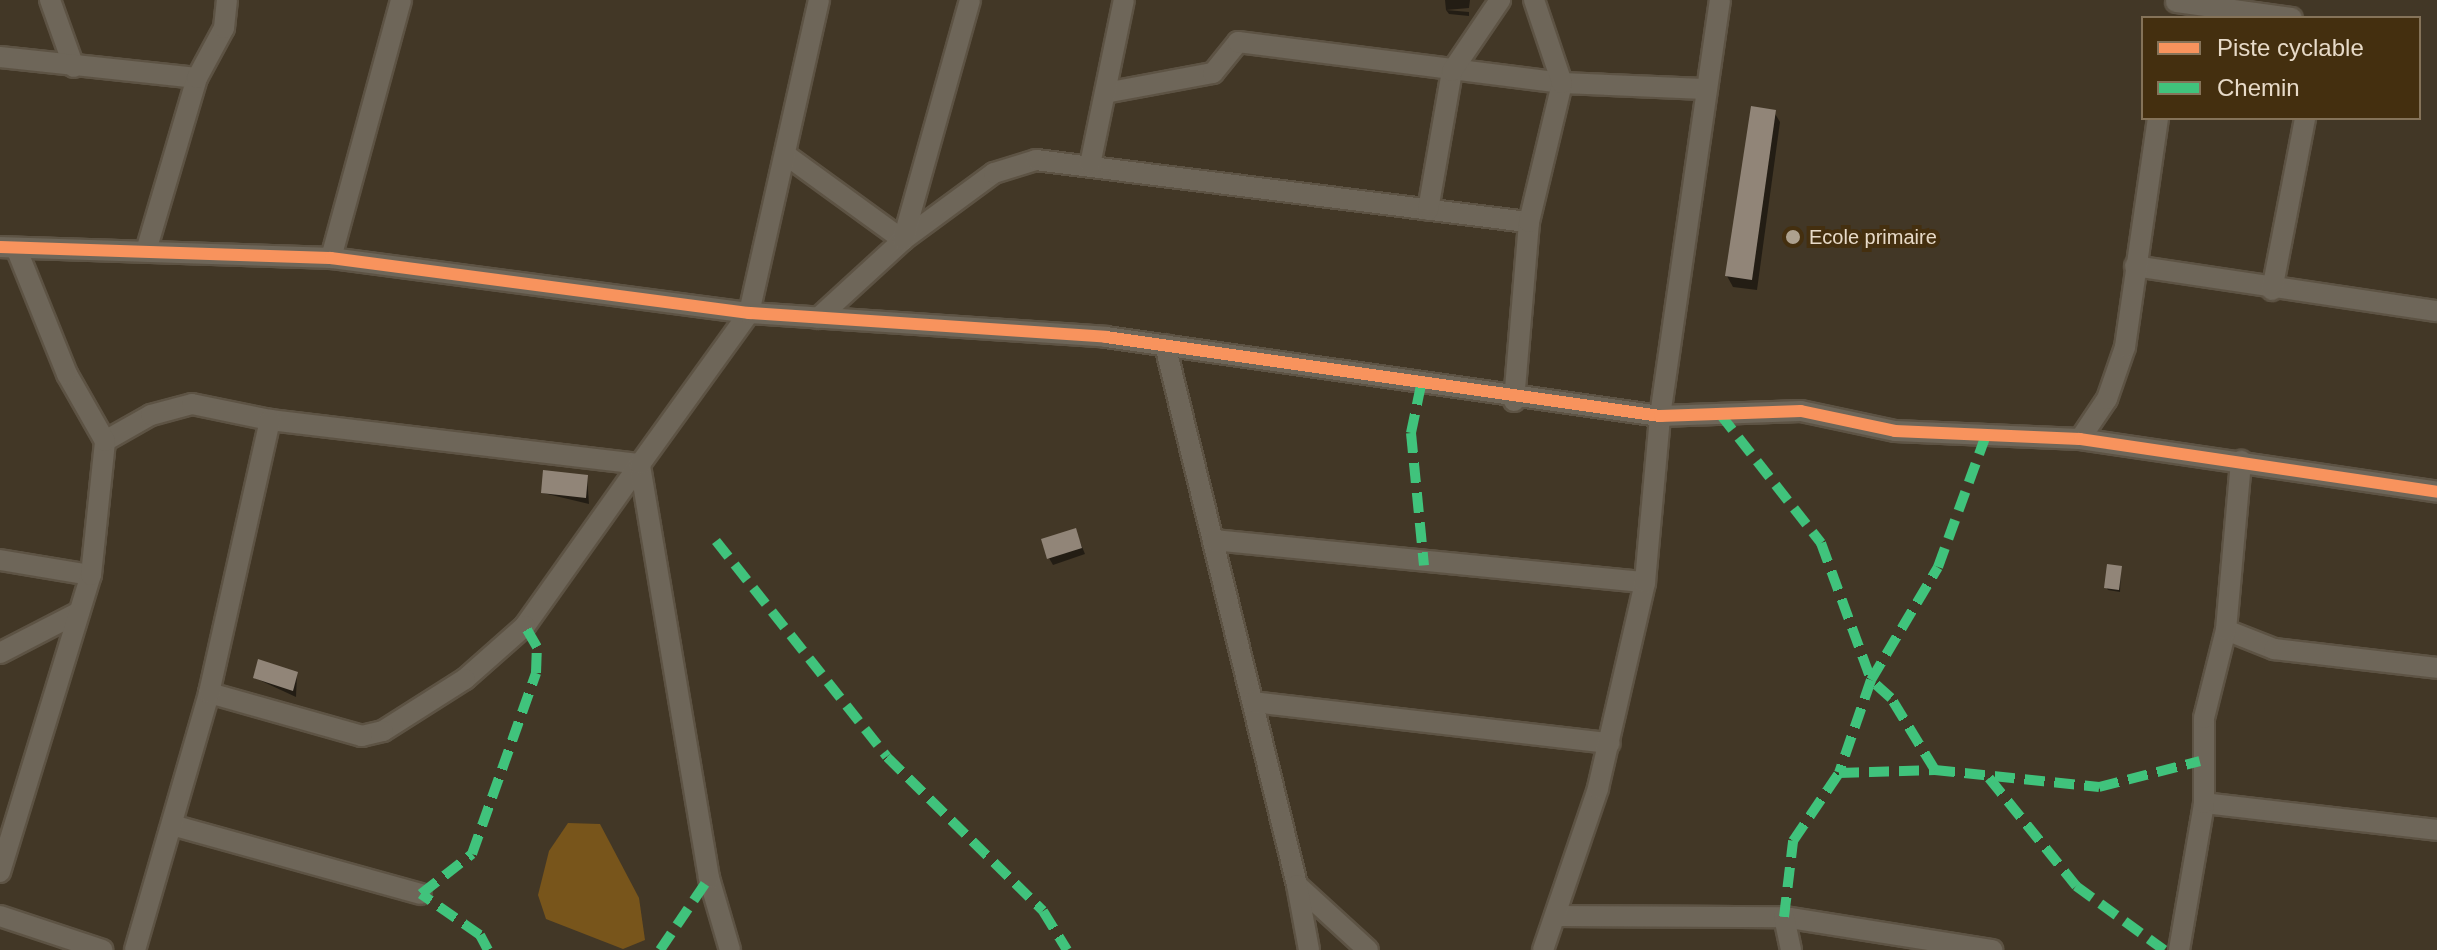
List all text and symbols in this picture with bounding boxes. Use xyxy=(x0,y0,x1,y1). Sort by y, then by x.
legend xyxy=(2141,16,2421,120)
text: Piste cyclable xyxy=(2217,34,2364,61)
text: Chemin xyxy=(2217,74,2300,101)
place label: Ecole primaire xyxy=(1809,225,1937,249)
marker: Ecole primaire xyxy=(1784,228,1802,246)

